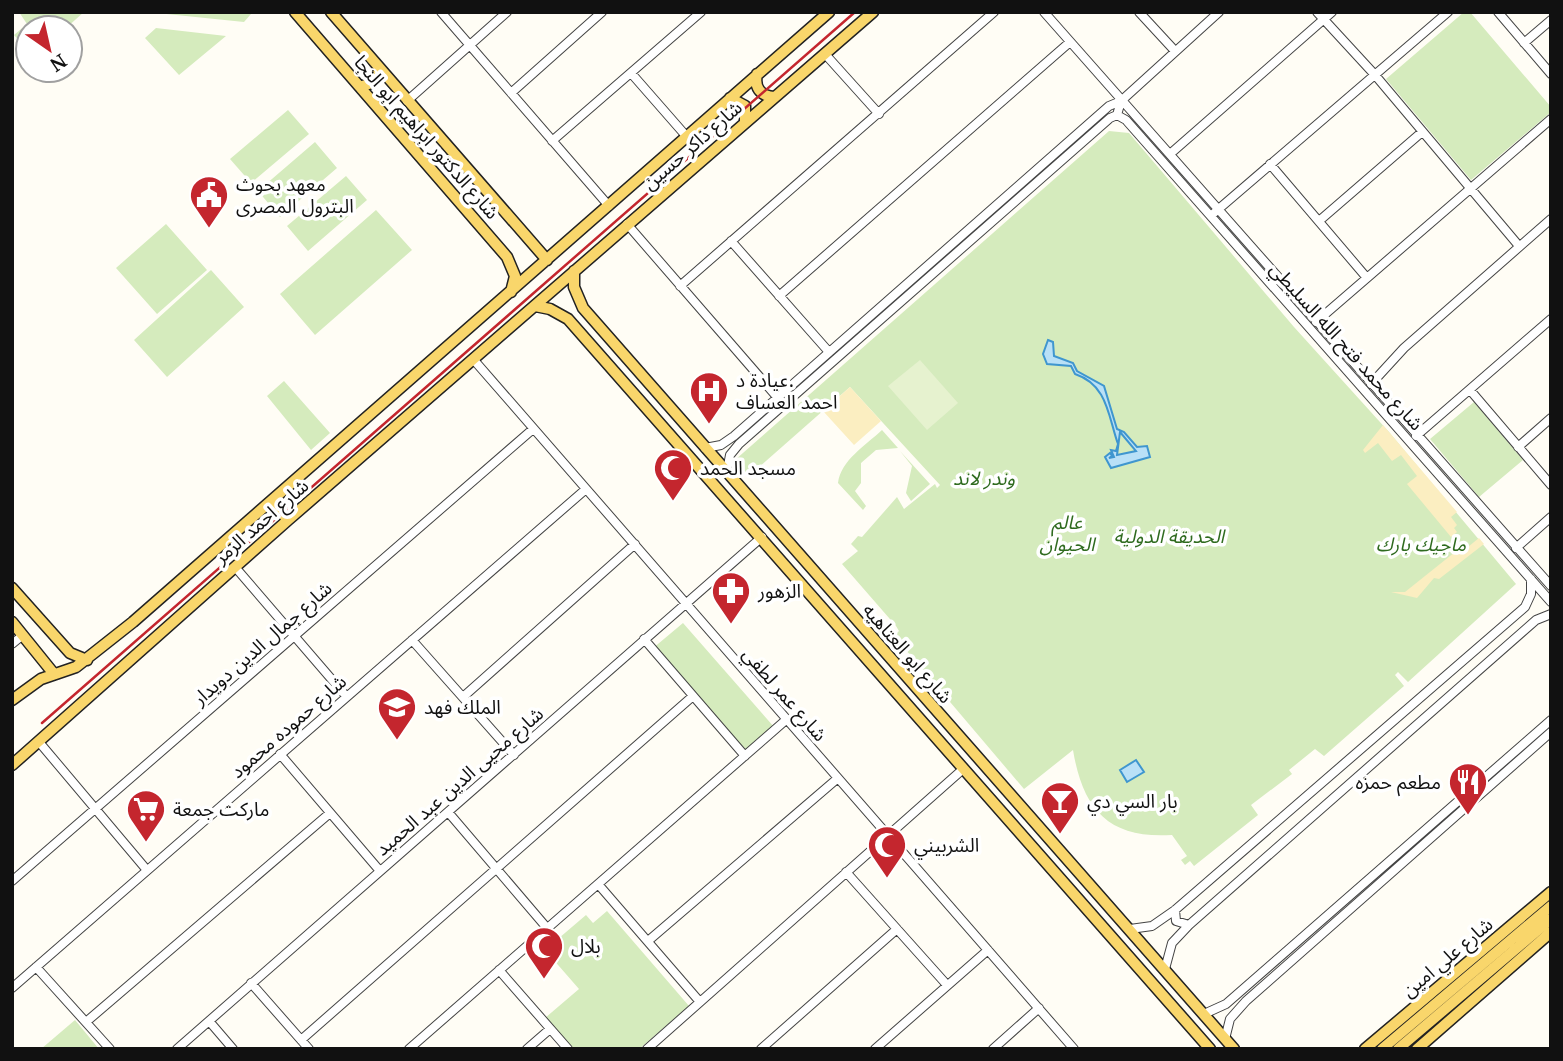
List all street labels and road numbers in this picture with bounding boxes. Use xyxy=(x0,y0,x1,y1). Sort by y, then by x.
street label: شارع الدكتور ابراهيم ابو النجا xyxy=(347,49,505,226)
street label: شارع ذاكر حسين xyxy=(637,94,748,196)
street label: شارع محمد فتح الله السليطي xyxy=(1263,256,1430,437)
street label: شارع احمد الزمر xyxy=(207,473,315,571)
street label: شارع جمال الدين دويدار xyxy=(186,575,338,712)
street label: شارع ابو العتاهيه xyxy=(857,597,959,709)
street label: شارع عمر لطفي xyxy=(735,641,833,748)
street label: شارع حموده محمود xyxy=(224,668,352,784)
street label: شارع محيى الدين عبد الحميد xyxy=(369,701,549,862)
street label: شارع علي امين xyxy=(1396,911,1500,1005)

